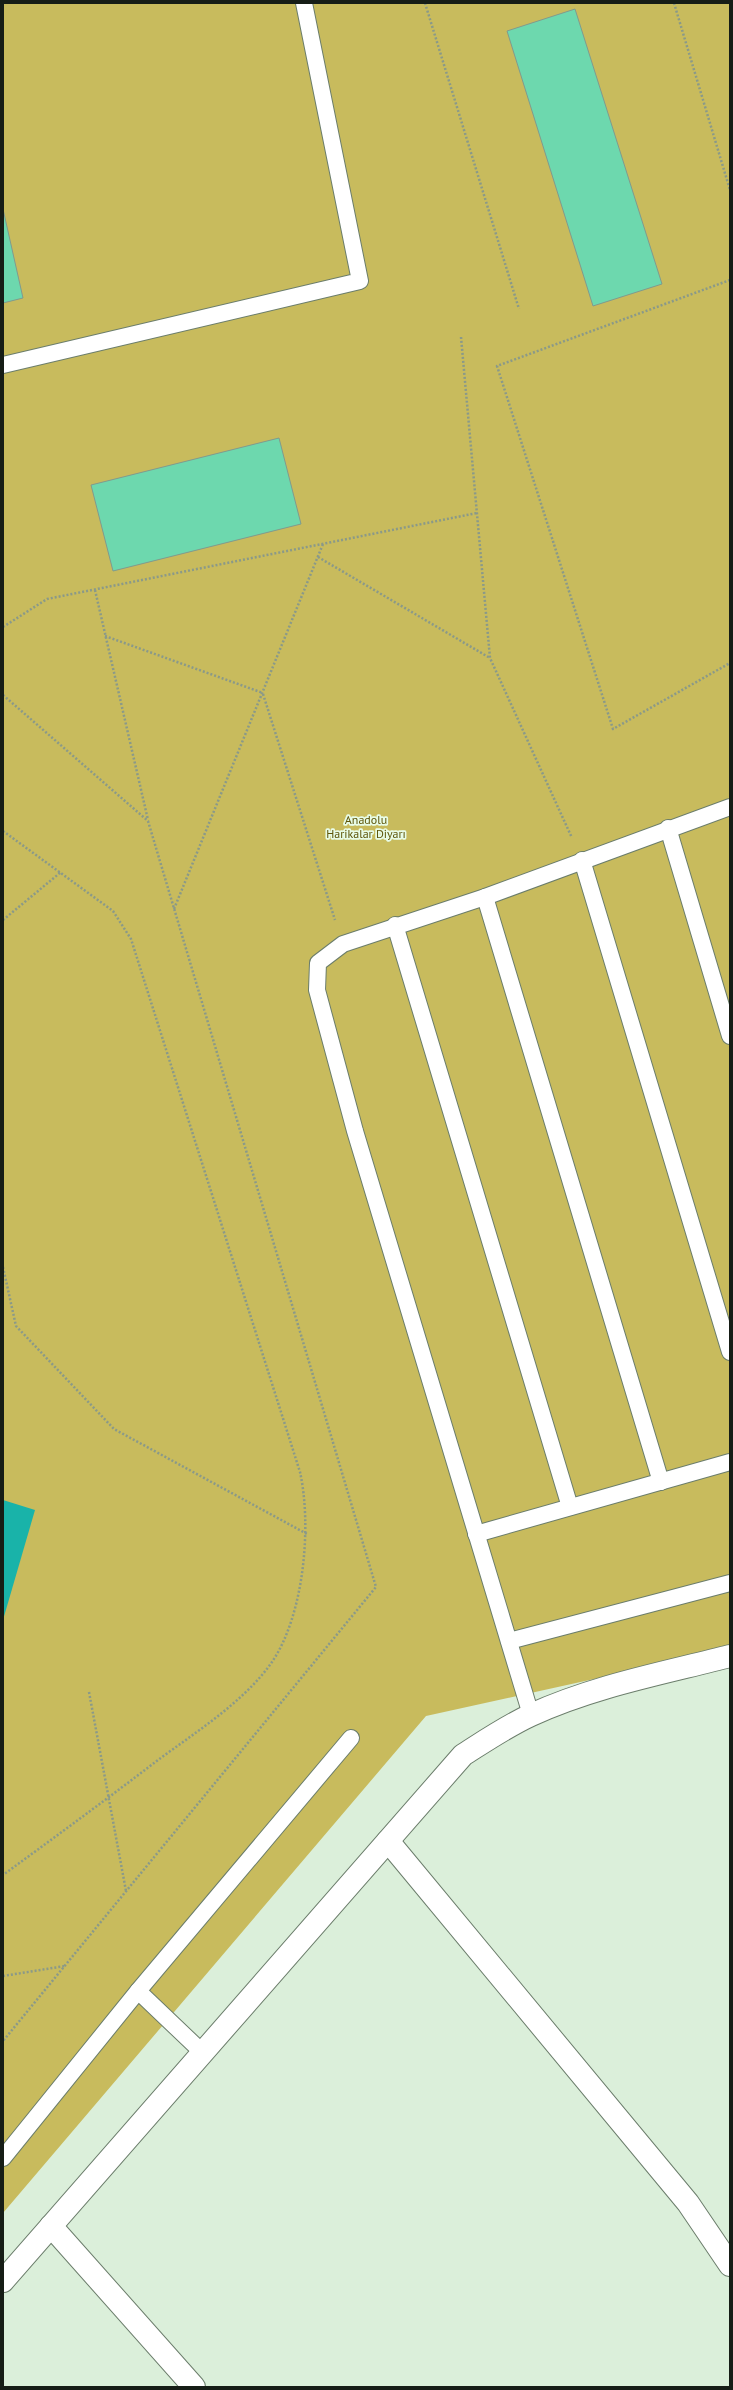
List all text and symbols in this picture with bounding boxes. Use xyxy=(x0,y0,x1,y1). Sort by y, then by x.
park label: Anadolu Harikalar Diyarı xyxy=(326,812,406,841)

